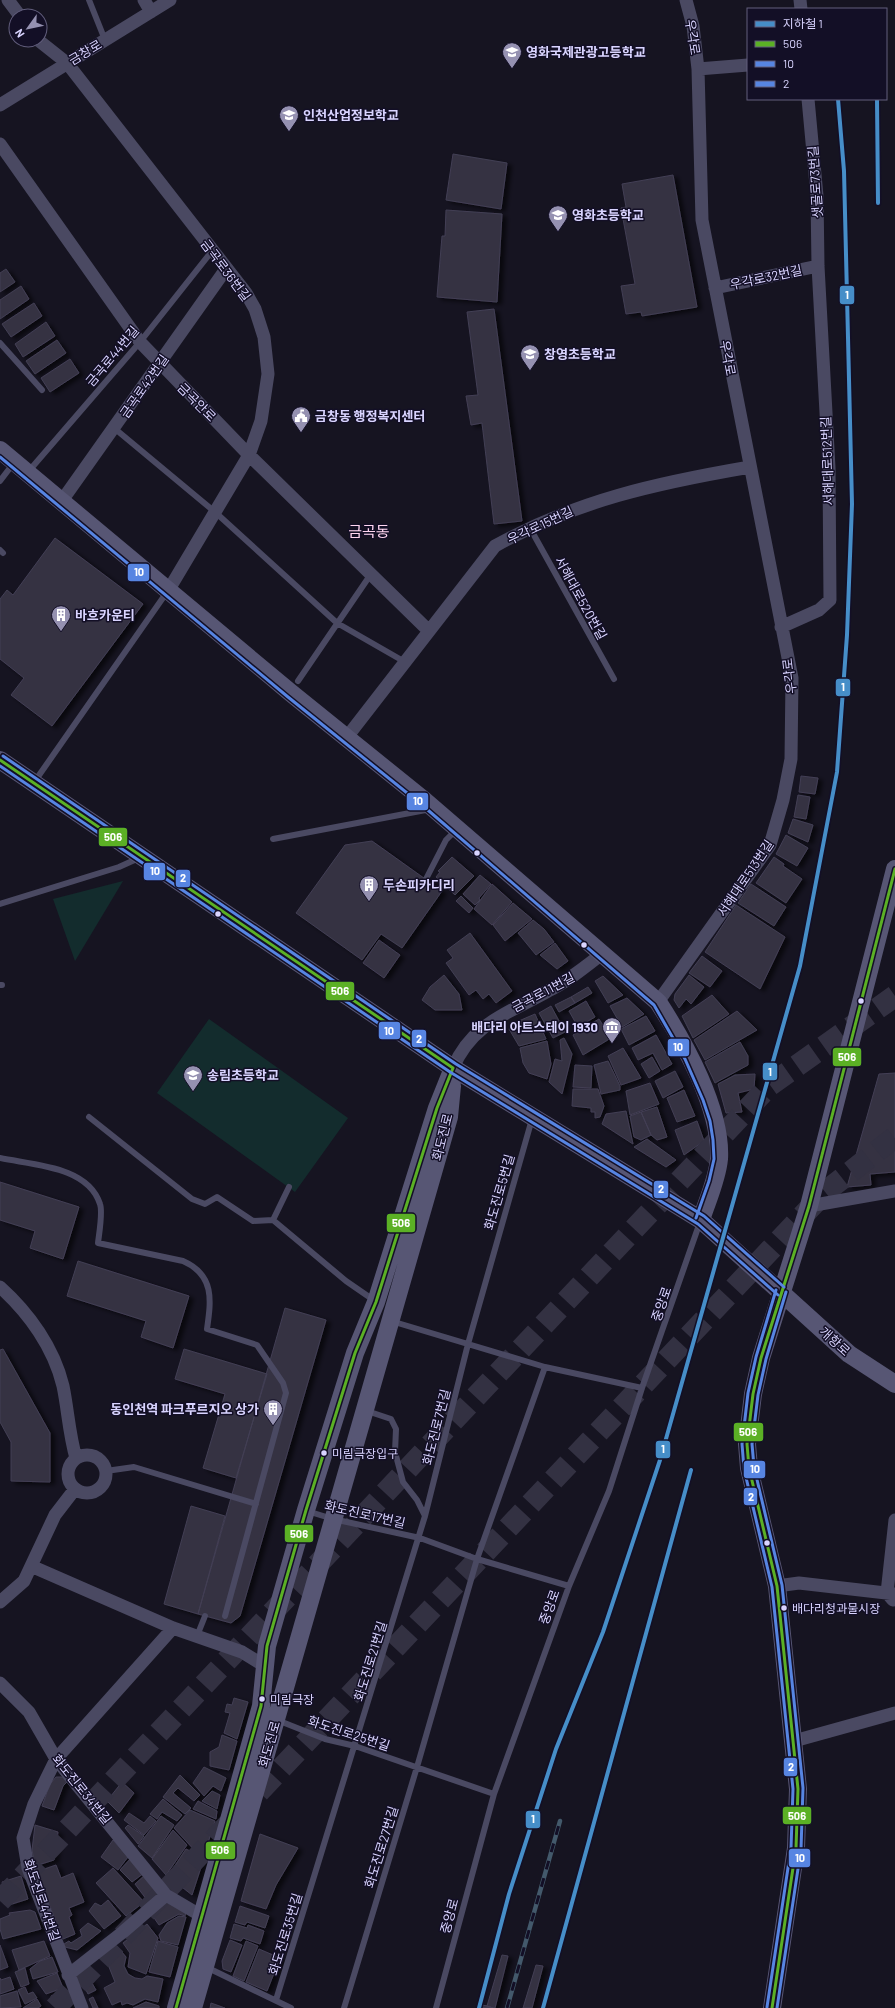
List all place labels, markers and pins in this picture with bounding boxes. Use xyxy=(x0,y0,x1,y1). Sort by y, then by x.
school or university icon: 영화국제관광고등학교 xyxy=(501,41,523,69)
place label: 영화국제관광고등학교 xyxy=(526,44,646,60)
school or university icon: 인천산업정보학교 xyxy=(278,104,300,132)
place label: 인천산업정보학교 xyxy=(303,107,399,123)
school or university icon: 영화초등학교 xyxy=(547,204,569,232)
place label: 영화초등학교 xyxy=(572,207,644,223)
school or university icon: 창영초등학교 xyxy=(519,343,541,371)
place label: 창영초등학교 xyxy=(544,346,616,362)
public building icon: 금창동 행정복지센터 xyxy=(290,405,312,433)
place label: 금창동 행정복지센터 xyxy=(315,408,425,424)
building icon: 바흐카운티 xyxy=(50,604,72,632)
place label: 바흐카운티 xyxy=(75,607,135,623)
unlabelled marker xyxy=(472,848,482,858)
building icon: 두손피카디리 xyxy=(358,874,380,902)
place label: 두손피카디리 xyxy=(383,877,455,893)
unlabelled marker xyxy=(213,909,223,919)
unlabelled marker xyxy=(579,940,589,950)
unlabelled marker xyxy=(856,996,866,1006)
museum icon: 배다리 아트스테이 1930 xyxy=(601,1016,623,1044)
place label: 배다리 아트스테이 1930 xyxy=(471,1019,598,1035)
school or university icon: 송림초등학교 xyxy=(182,1064,204,1092)
place label: 송림초등학교 xyxy=(207,1067,279,1083)
building icon: 동인천역 파크푸르지오 상가 xyxy=(262,1398,284,1426)
place label: 동인천역 파크푸르지오 상가 xyxy=(110,1401,259,1417)
place label: 미림극장입구 xyxy=(332,1446,398,1460)
marker: 미림극장입구 xyxy=(319,1448,329,1458)
unlabelled marker xyxy=(762,1538,772,1548)
place label: 배다리청과물시장 xyxy=(792,1601,880,1615)
marker: 배다리청과물시장 xyxy=(779,1603,789,1613)
place label: 미림극장 xyxy=(270,1692,314,1706)
marker: 미림극장 xyxy=(257,1694,267,1704)

